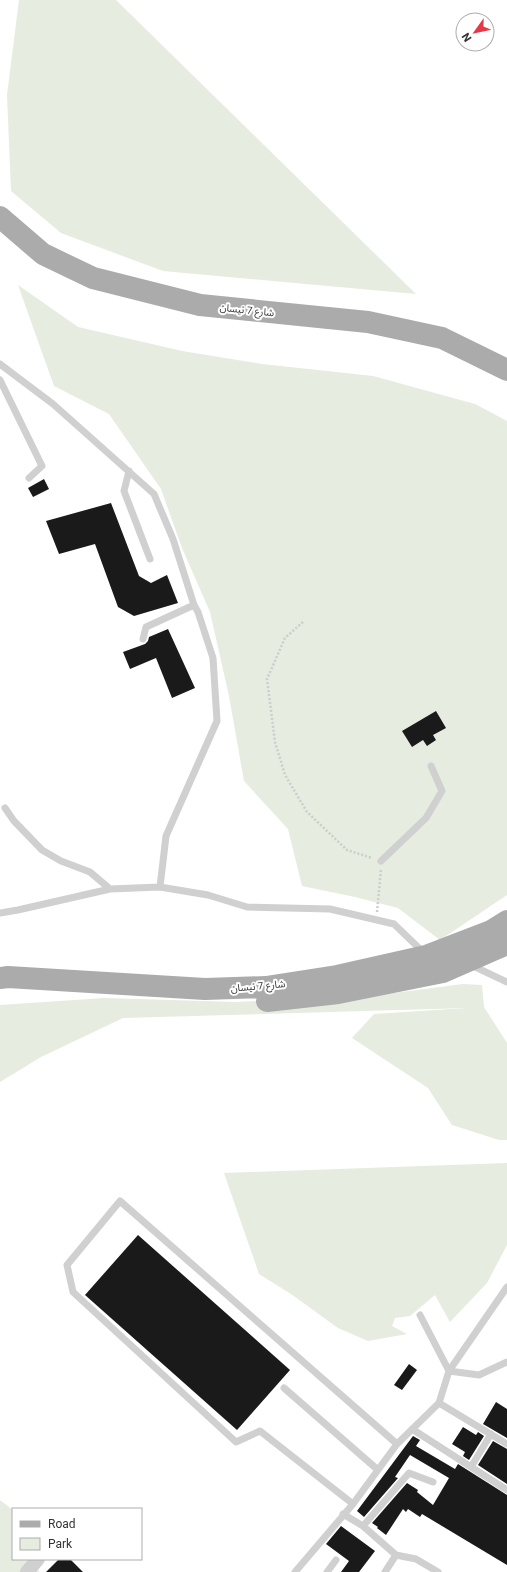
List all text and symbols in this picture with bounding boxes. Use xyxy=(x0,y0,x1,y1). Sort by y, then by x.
north arrow xyxy=(455,12,495,52)
text: N xyxy=(459,30,475,44)
street label: شارع 7 نيسان xyxy=(219,302,275,320)
street label: شارع 7 نيسان xyxy=(230,978,286,996)
legend xyxy=(12,1508,142,1560)
text: Road xyxy=(48,1517,76,1531)
text: Park xyxy=(48,1537,73,1551)

